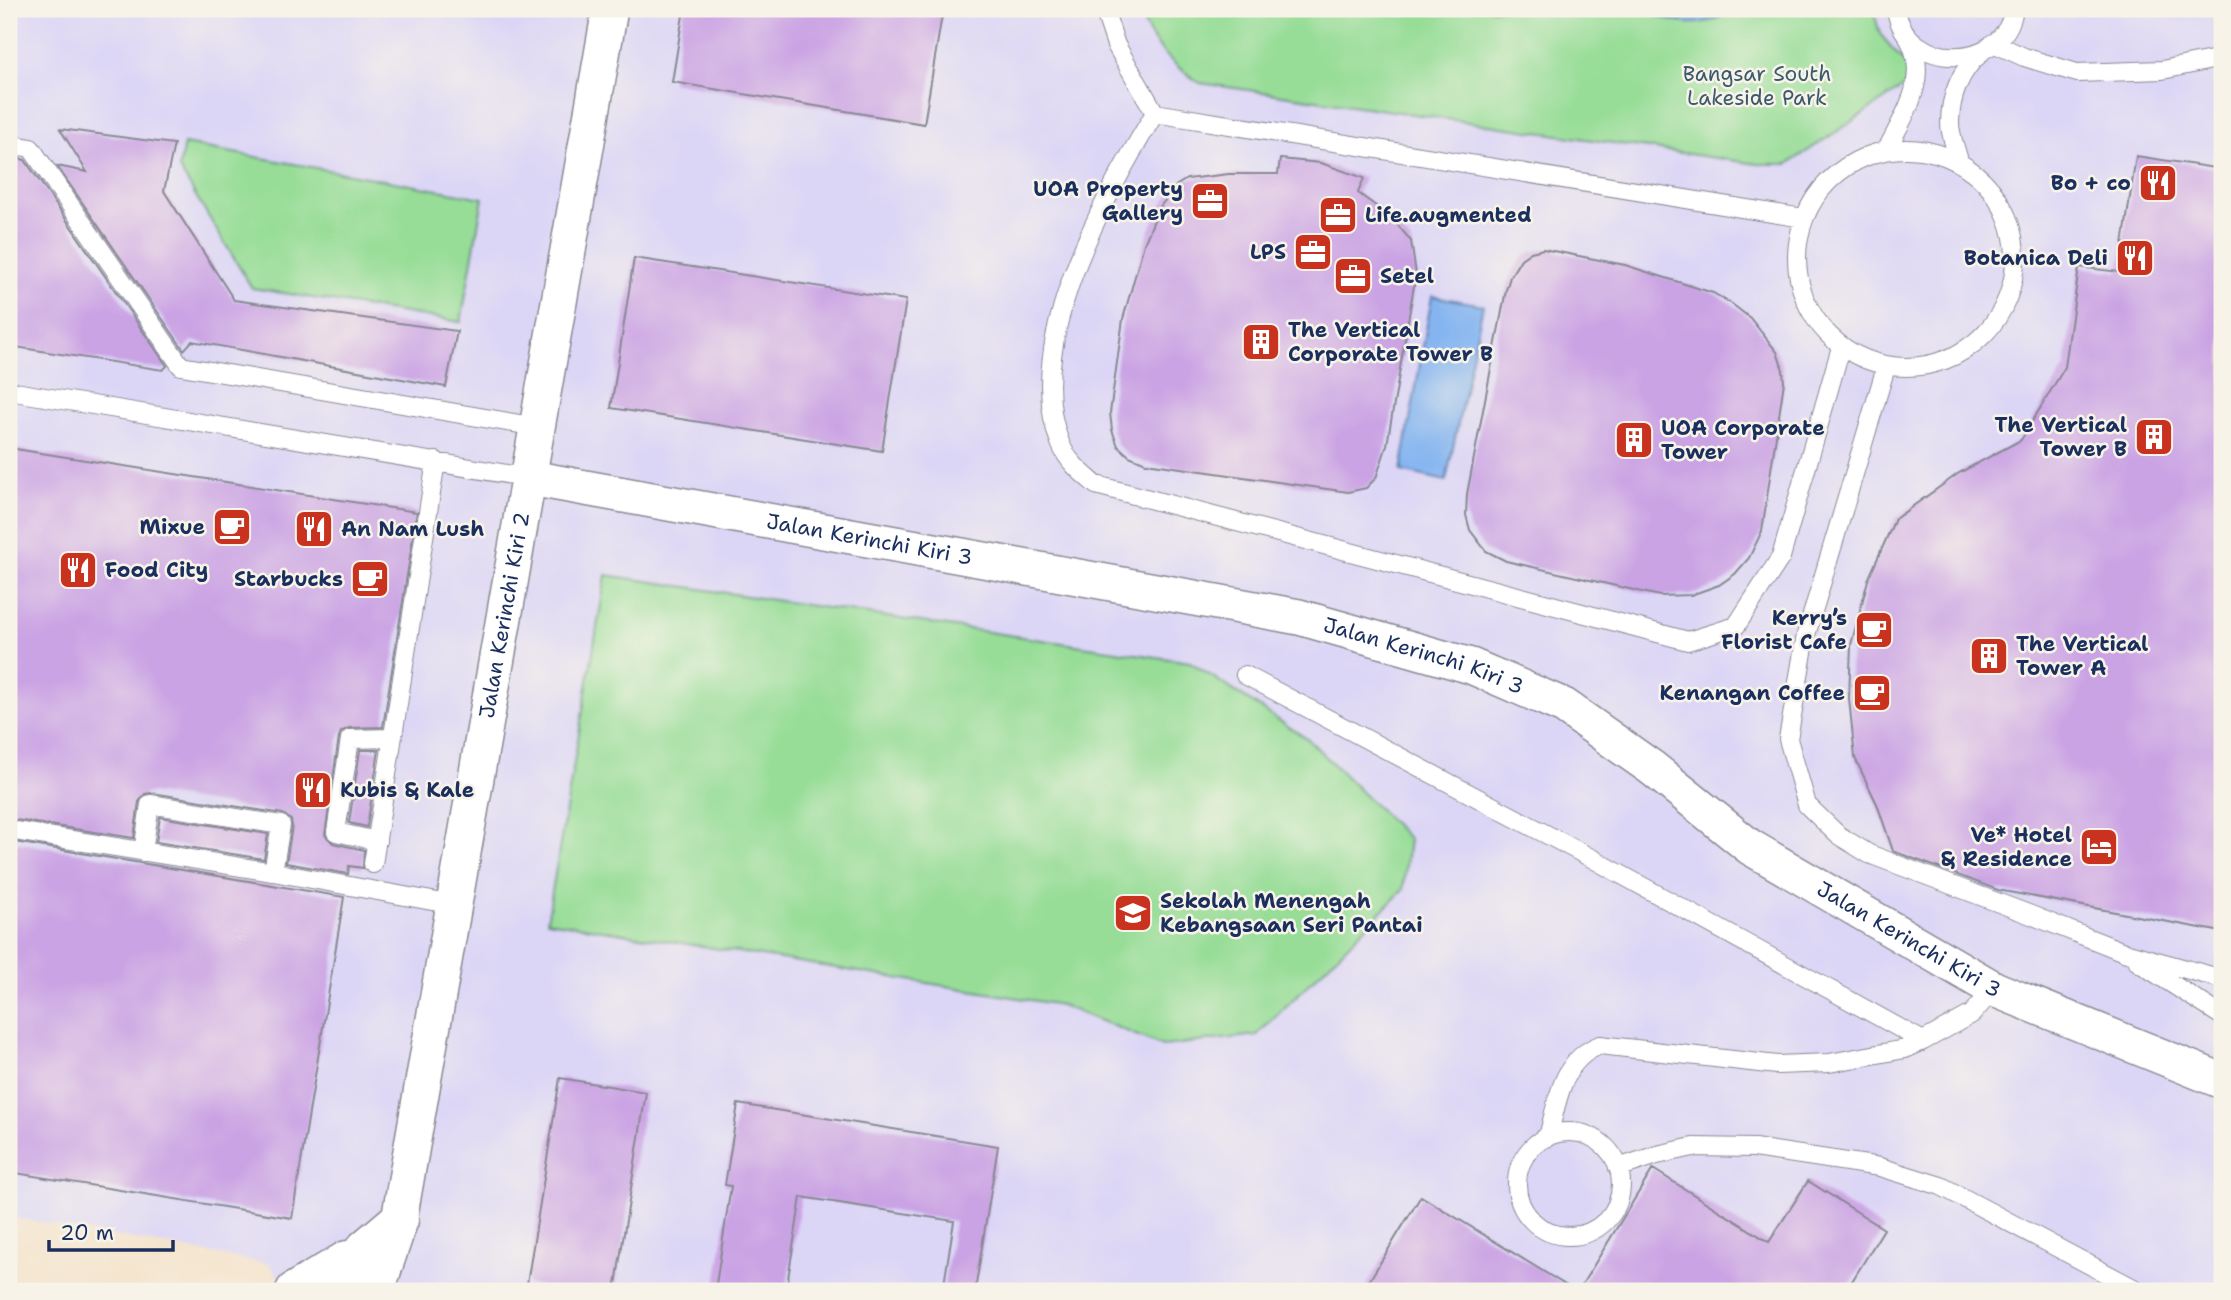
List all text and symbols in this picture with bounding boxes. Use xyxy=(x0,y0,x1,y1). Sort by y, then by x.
park label: Bangsar South Lakeside Park xyxy=(1683,60,1831,112)
restaurant icon: Bo + co xyxy=(2137,162,2179,204)
place label: Bo + co xyxy=(2051,169,2131,197)
place label: UOA Property Gallery xyxy=(1033,175,1183,227)
office icon: UOA Property Gallery xyxy=(1189,180,1231,222)
office icon: Life.augmented xyxy=(1317,194,1359,236)
place label: Life.augmented xyxy=(1365,201,1532,229)
office icon: LPS xyxy=(1292,231,1334,273)
restaurant icon: Botanica Deli xyxy=(2114,237,2156,279)
place label: LPS xyxy=(1250,238,1286,266)
place label: Botanica Deli xyxy=(1964,244,2108,272)
office icon: Setel xyxy=(1332,255,1374,297)
place label: Setel xyxy=(1380,262,1434,290)
place label: The Vertical Corporate Tower B xyxy=(1288,316,1493,368)
building icon: The Vertical Corporate Tower B xyxy=(1240,321,1282,363)
place label: The Vertical Tower B xyxy=(1995,411,2127,463)
place label: UOA Corporate Tower xyxy=(1661,414,1825,466)
building icon: The Vertical Tower B xyxy=(2133,416,2175,458)
building icon: UOA Corporate Tower xyxy=(1613,419,1655,461)
cafe icon: Mixue xyxy=(211,506,253,548)
street label: Jalan Kerinchi Kiri 3 xyxy=(764,507,975,572)
restaurant icon: An Nam Lush xyxy=(293,508,335,550)
street label: Jalan Kerinchi Kiri 2 xyxy=(473,510,536,720)
place label: Mixue xyxy=(139,513,205,541)
place label: An Nam Lush xyxy=(341,515,484,543)
restaurant icon: Food City xyxy=(57,549,99,591)
place label: Food City xyxy=(105,556,208,584)
cafe icon: Starbucks xyxy=(349,558,391,600)
place label: Starbucks xyxy=(234,565,343,593)
place label: Kerry’s Florist Cafe xyxy=(1721,604,1847,656)
cafe icon: Kerry’s Florist Cafe xyxy=(1853,609,1895,651)
street label: Jalan Kerinchi Kiri 3 xyxy=(1320,611,1528,701)
place label: The Vertical Tower A xyxy=(2016,630,2148,682)
building icon: The Vertical Tower A xyxy=(1968,635,2010,677)
cafe icon: Kenangan Coffee xyxy=(1851,672,1893,714)
place label: Kenangan Coffee xyxy=(1659,679,1845,707)
restaurant icon: Kubis & Kale xyxy=(292,769,334,811)
place label: Kubis & Kale xyxy=(340,776,474,804)
place label: Ve* Hotel & Residence xyxy=(1941,821,2072,873)
hotel icon: Ve* Hotel & Residence xyxy=(2078,826,2120,868)
street label: Jalan Kerinchi Kiri 3 xyxy=(1812,875,2006,1004)
place label: Sekolah Menengah Kebangsaan Seri Pantai xyxy=(1160,887,1423,939)
school or university icon: Sekolah Menengah Kebangsaan Seri Pantai xyxy=(1112,892,1154,934)
scale bar xyxy=(49,1209,173,1253)
text: 20 m xyxy=(60,1219,114,1247)

